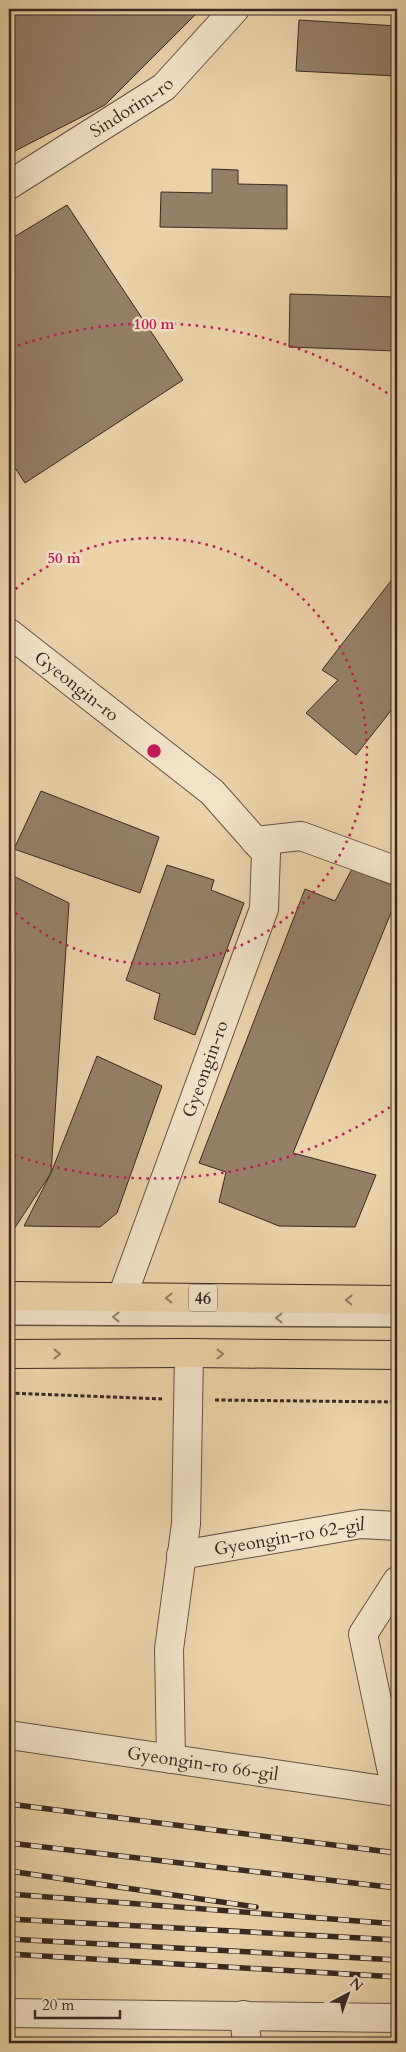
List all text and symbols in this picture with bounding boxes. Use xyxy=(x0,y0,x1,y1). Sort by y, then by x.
street label: Sindorim-ro xyxy=(85,72,180,144)
text: 100 m xyxy=(134,314,175,334)
text: 50 m xyxy=(47,548,81,568)
street label: Gyeongin-ro xyxy=(29,645,124,728)
centre of rings xyxy=(145,742,163,760)
street label: Gyeongin-ro xyxy=(176,1017,235,1121)
road number: 46 xyxy=(189,1285,217,1312)
one-way arrow xyxy=(164,1292,172,1303)
one-way arrow xyxy=(344,1295,352,1305)
one-way arrow xyxy=(112,1312,120,1322)
one-way arrow xyxy=(274,1313,282,1323)
one-way arrow xyxy=(216,1348,224,1359)
one-way arrow xyxy=(54,1349,62,1359)
street label: Gyeongin-ro 62-gil xyxy=(212,1512,366,1562)
street label: Gyeongin-ro 66-gil xyxy=(125,1741,281,1788)
north arrow xyxy=(324,1970,374,2020)
text: N xyxy=(345,1973,367,1996)
scale bar xyxy=(35,1987,120,2019)
text: 20 m xyxy=(42,1995,74,2015)

